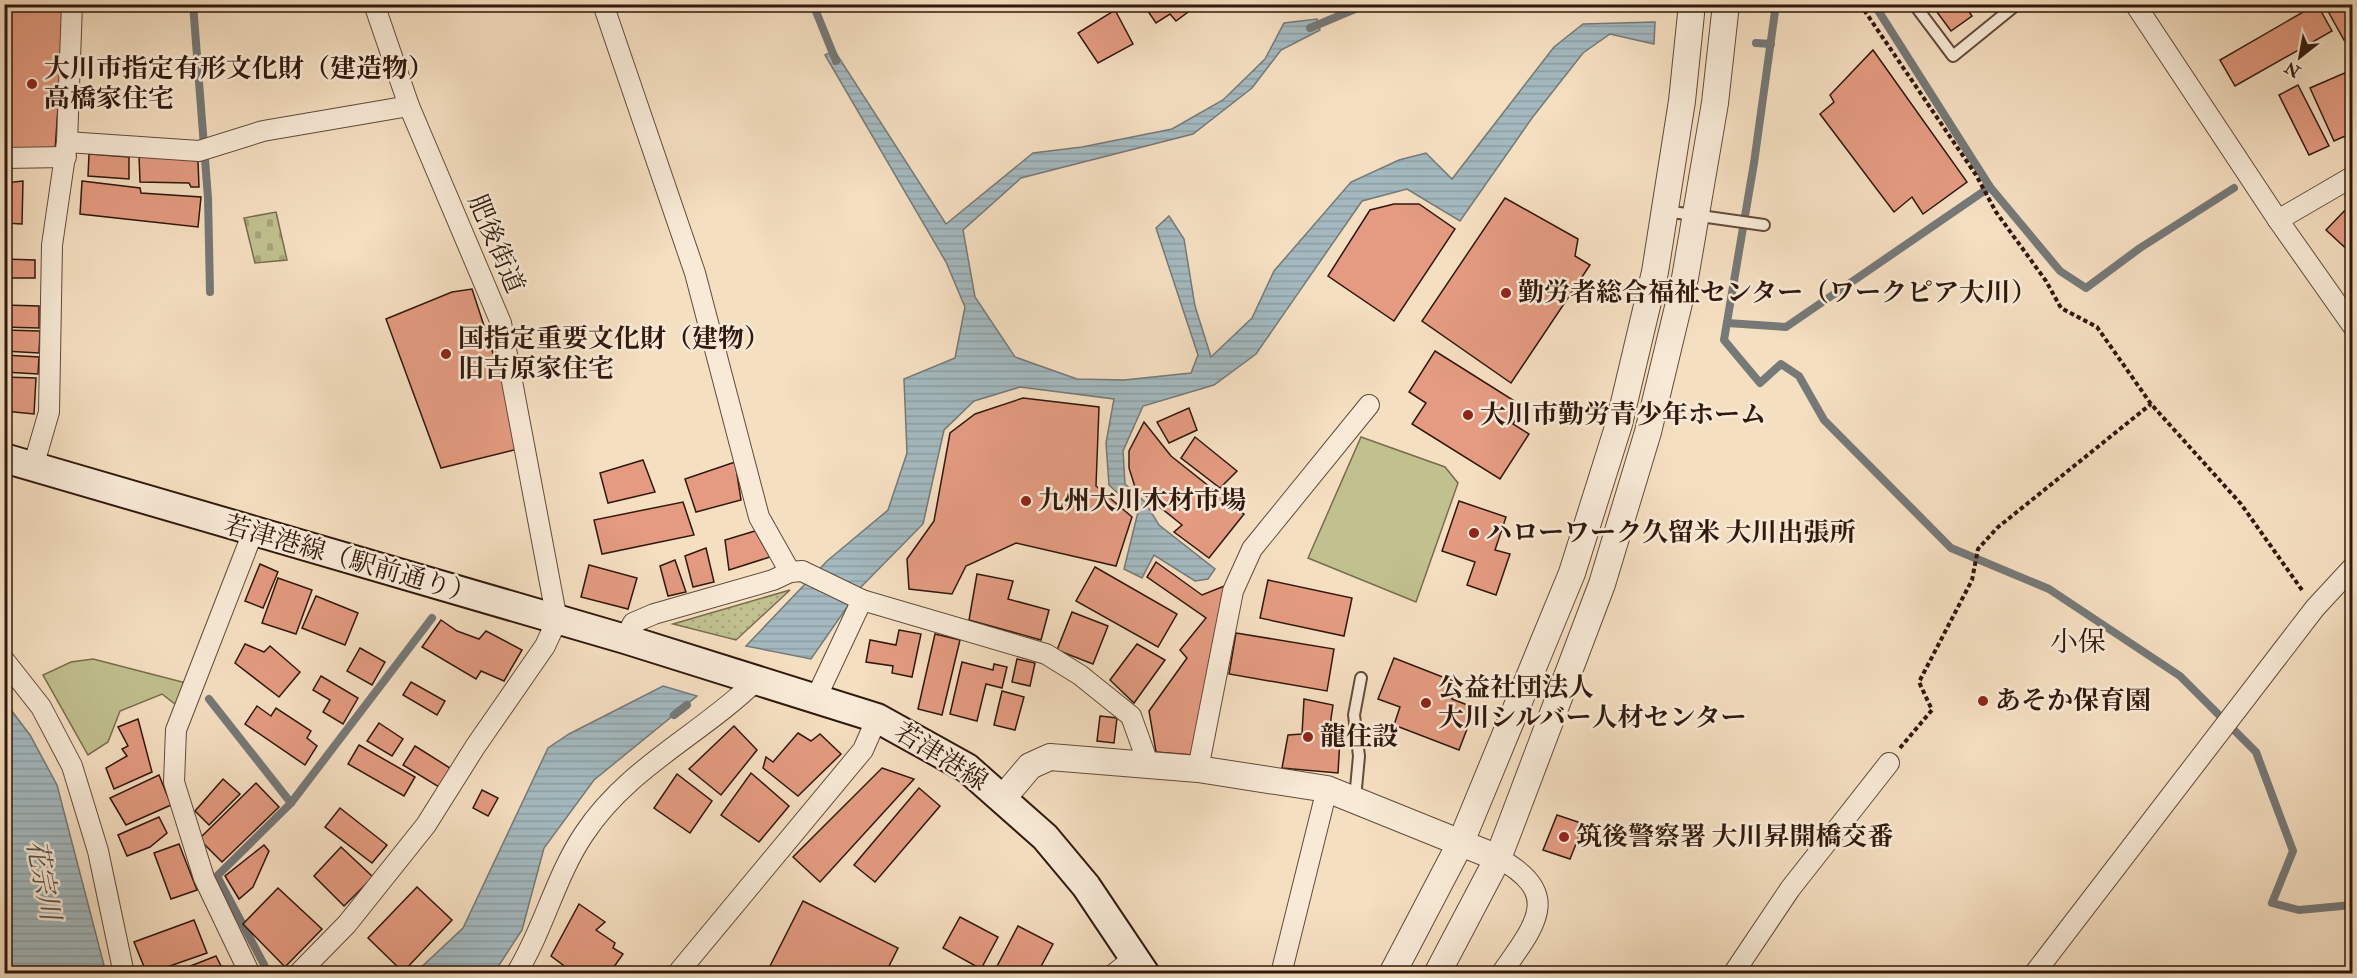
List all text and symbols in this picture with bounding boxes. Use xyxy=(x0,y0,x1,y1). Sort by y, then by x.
north arrow xyxy=(2270,27,2330,87)
place label: 大川市指定有形文化財（建造物） 高橋家住宅 xyxy=(44,53,434,115)
text: N xyxy=(2281,56,2305,82)
marker: 大川市指定有形文化財（建造物） 高橋家住宅 xyxy=(25,77,39,91)
street label: 肥後街道 xyxy=(461,190,531,298)
place label: 勤労者総合福祉センター（ワークピア大川） xyxy=(1518,277,2037,309)
marker: 勤労者総合福祉センター（ワークピア大川） xyxy=(1499,286,1513,300)
place label: 国指定重要文化財（建物） 旧吉原家住宅 xyxy=(458,323,770,385)
marker: 国指定重要文化財（建物） 旧吉原家住宅 xyxy=(439,347,453,361)
place label: 大川市勤労青少年ホーム xyxy=(1480,399,1766,431)
marker: 大川市勤労青少年ホーム xyxy=(1461,408,1475,422)
place label: 九州大川木材市場 xyxy=(1038,485,1246,517)
marker: 九州大川木材市場 xyxy=(1019,494,1033,508)
street label: 若津港線（駅前通り） xyxy=(221,509,479,611)
place label: ハローワーク久留米 大川出張所 xyxy=(1486,517,1855,549)
marker: ハローワーク久留米 大川出張所 xyxy=(1467,526,1481,540)
district label: 小保 xyxy=(2050,625,2106,660)
place label: 公益社団法人 大川シルバー人材センター xyxy=(1438,672,1747,734)
place label: あそか保育園 xyxy=(1995,685,2151,717)
marker: あそか保育園 xyxy=(1976,694,1990,708)
marker: 公益社団法人 大川シルバー人材センター xyxy=(1419,696,1433,710)
street label: 若津港線 xyxy=(888,716,994,798)
place label: 龍住設 xyxy=(1320,721,1398,753)
marker: 龍住設 xyxy=(1301,730,1315,744)
place label: 筑後警察署 大川昇開橋交番 xyxy=(1576,821,1893,853)
marker: 筑後警察署 大川昇開橋交番 xyxy=(1557,830,1571,844)
water label: 花宗川 xyxy=(19,837,67,926)

